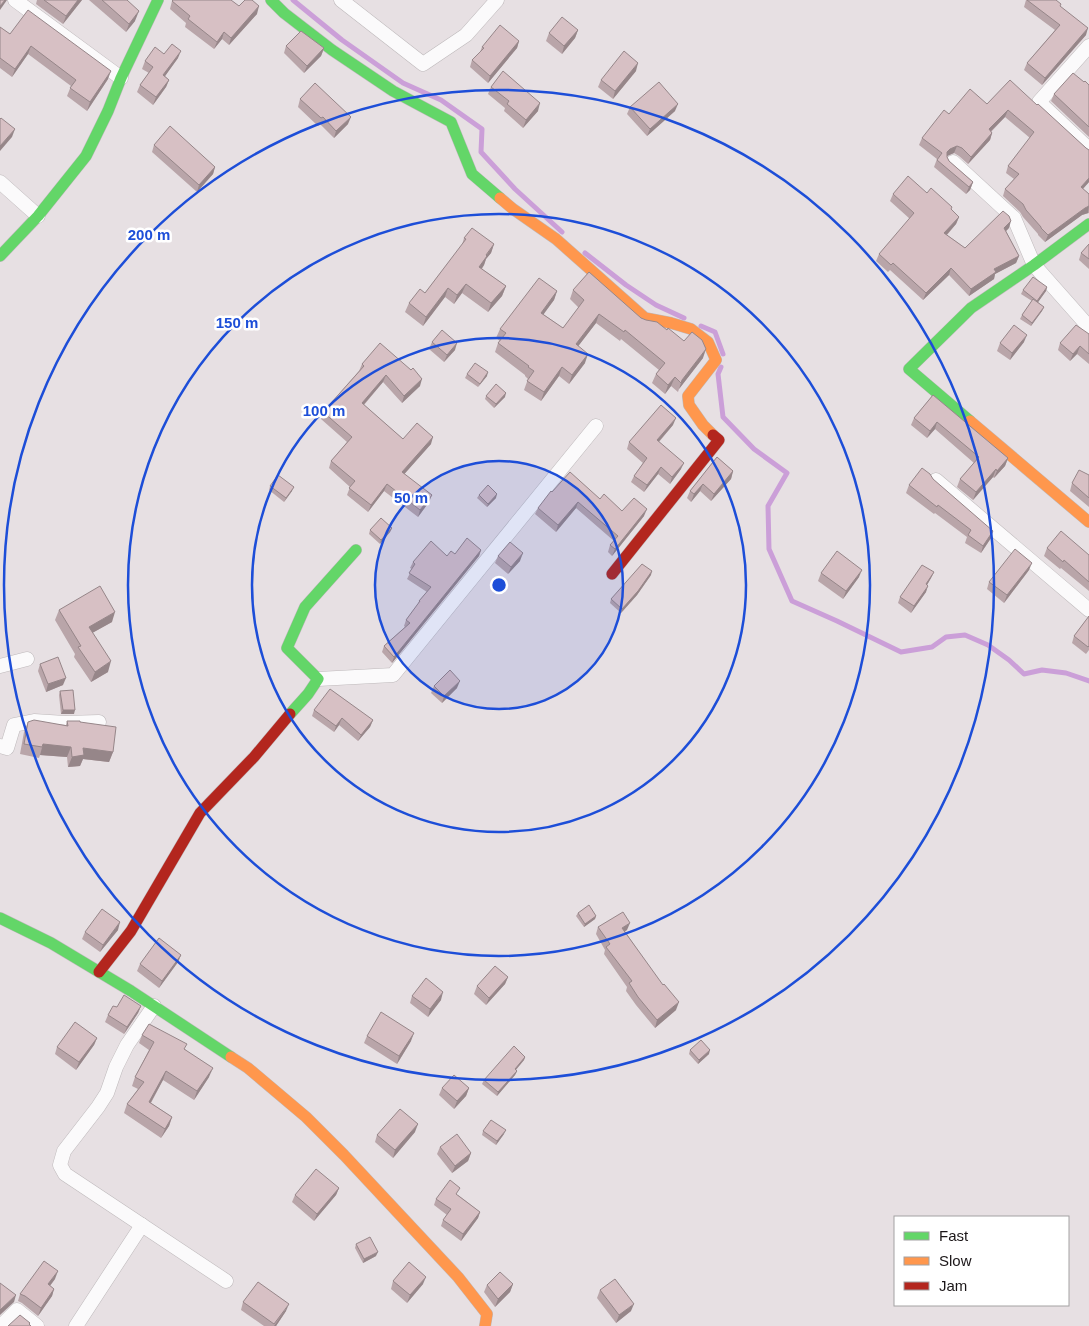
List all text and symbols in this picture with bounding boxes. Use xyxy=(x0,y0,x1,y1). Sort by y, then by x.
text: 200 m xyxy=(128,226,170,243)
text: 150 m xyxy=(216,314,258,331)
text: 100 m xyxy=(303,402,345,419)
text: 50 m xyxy=(394,489,428,506)
centre of rings xyxy=(490,576,508,594)
legend xyxy=(894,1216,1069,1306)
text: Fast xyxy=(939,1227,969,1244)
text: Slow xyxy=(939,1252,972,1269)
text: Jam xyxy=(939,1277,967,1294)

